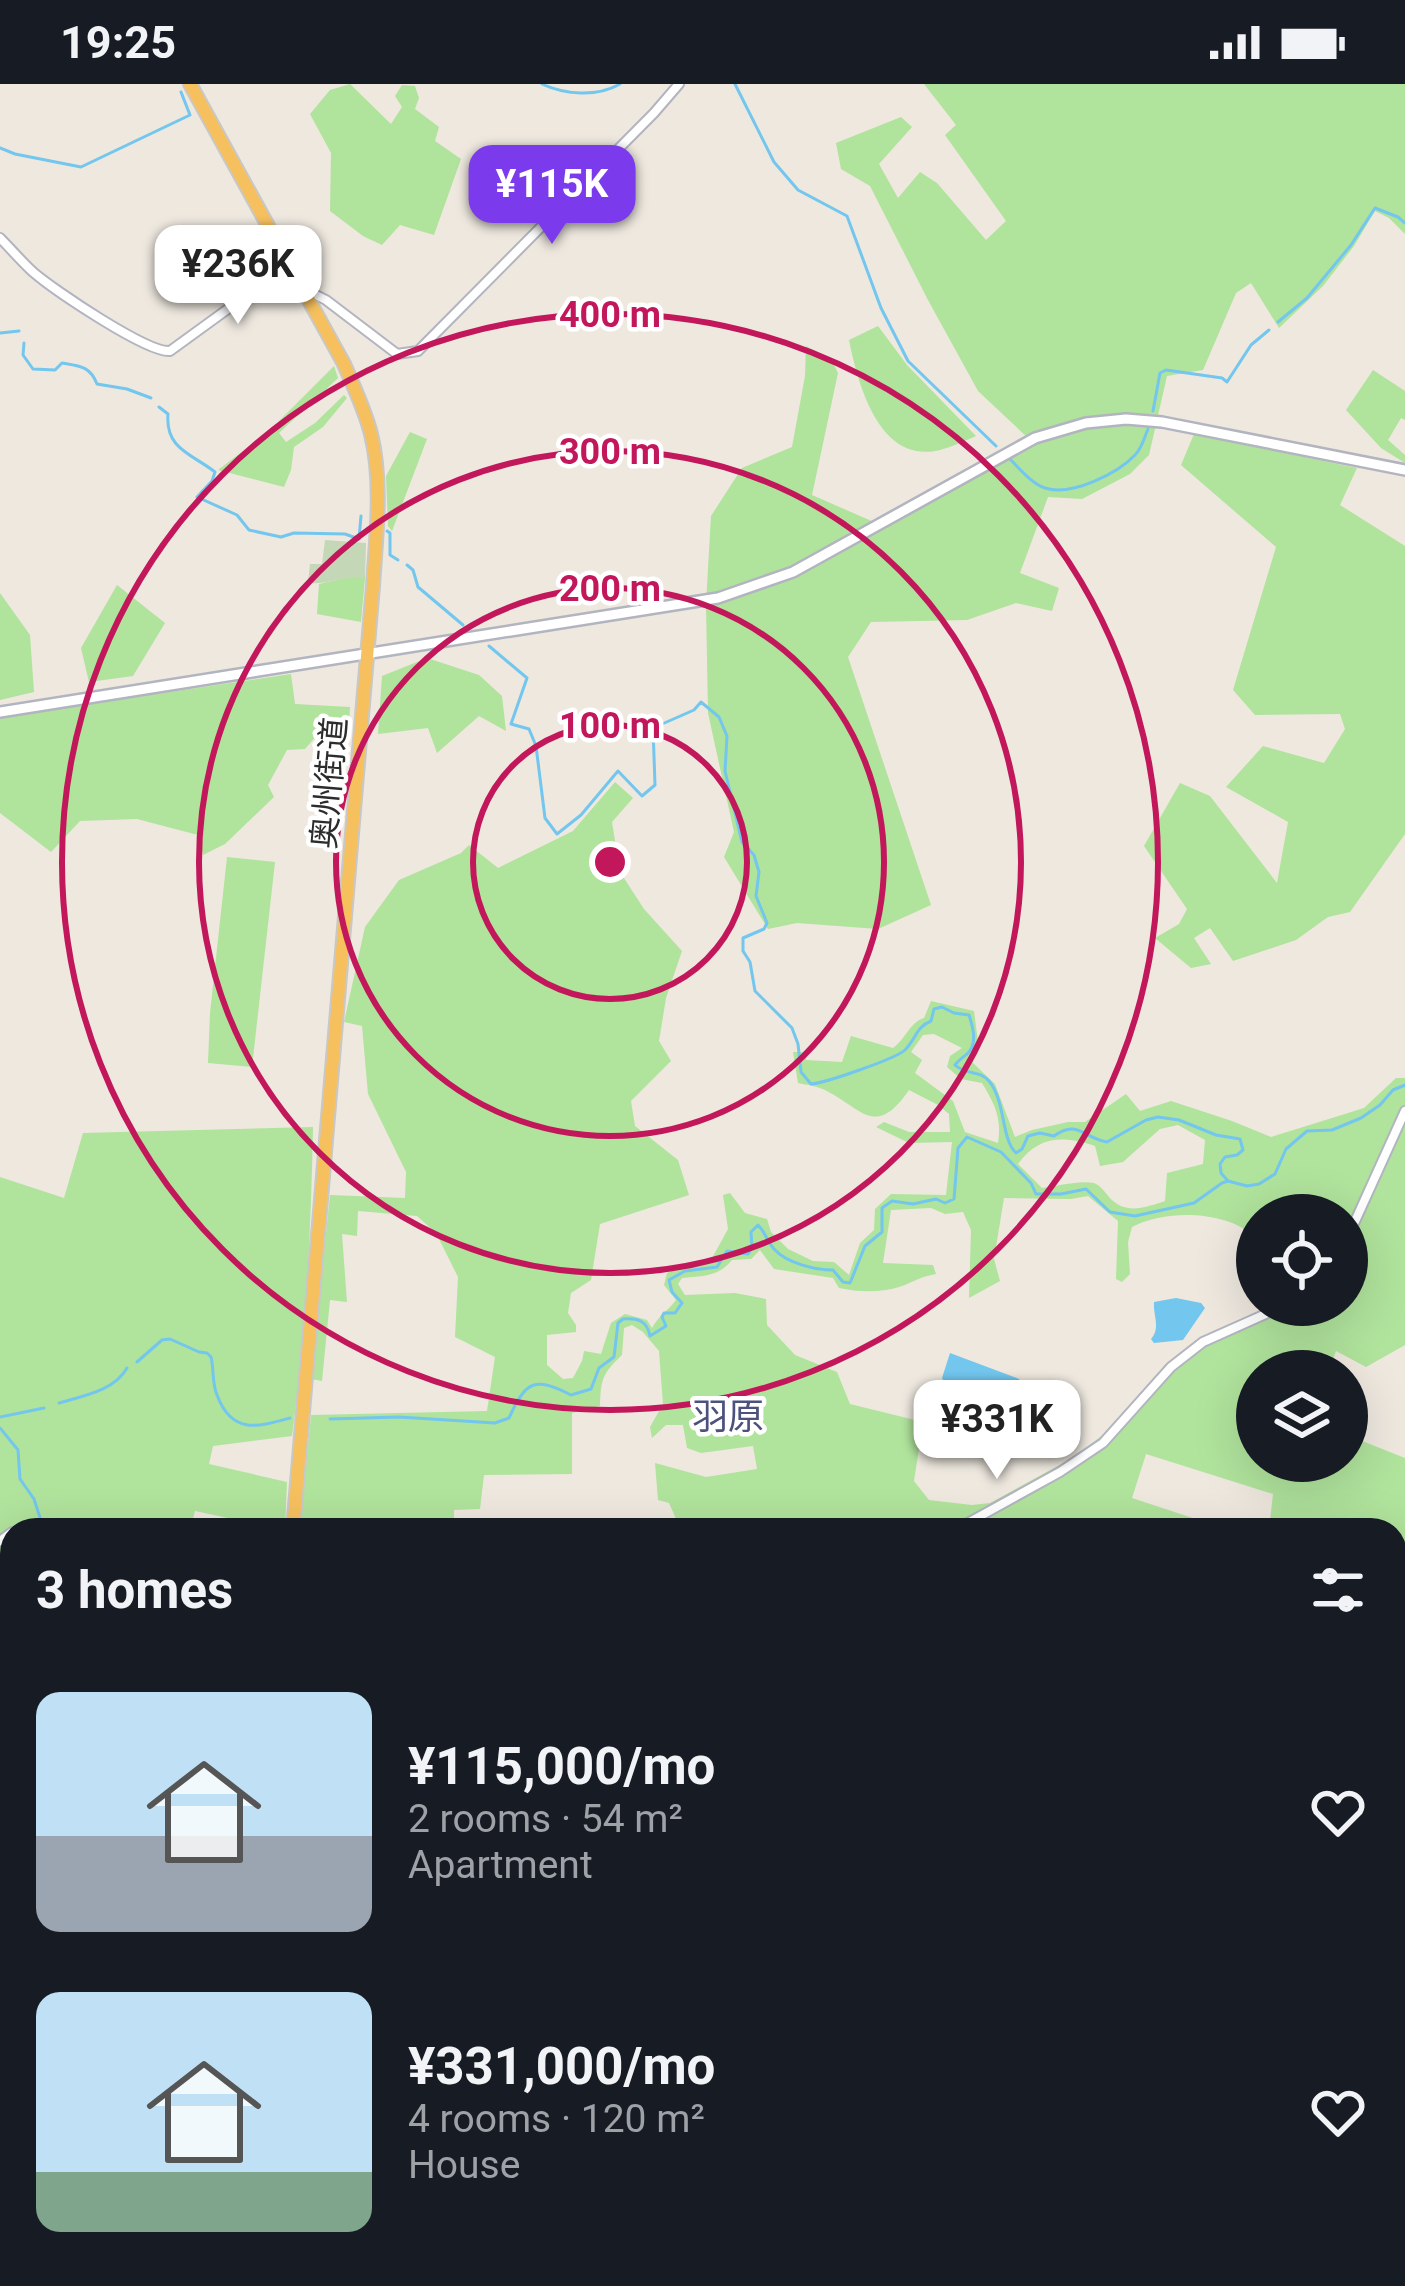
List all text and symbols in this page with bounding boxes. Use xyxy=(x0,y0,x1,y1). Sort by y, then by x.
text: 19:25 xyxy=(60,16,176,69)
pin: ¥115K xyxy=(468,145,636,247)
text: ¥115K xyxy=(496,161,608,207)
pin: ¥236K xyxy=(154,225,322,327)
text: ¥236K xyxy=(182,241,294,287)
text: 400 m xyxy=(559,294,661,336)
text: 300 m xyxy=(559,431,661,473)
text: 200 m xyxy=(559,568,661,610)
text: 100 m xyxy=(559,705,661,747)
street label: 奥州街道 xyxy=(304,716,354,850)
centre of rings xyxy=(589,841,631,883)
map controls xyxy=(1236,1194,1368,1482)
button: locate xyxy=(1236,1194,1368,1326)
button: layers xyxy=(1236,1350,1368,1482)
pin: ¥331K xyxy=(913,1380,1081,1482)
district label: 羽原 xyxy=(692,1396,764,1438)
text: ¥331K xyxy=(941,1396,1053,1442)
icon: filters xyxy=(1305,1557,1371,1623)
text: 3 homes xyxy=(36,1561,233,1620)
text: ¥115,000/mo xyxy=(408,1737,715,1796)
icon: home xyxy=(132,1740,276,1884)
icon: heart xyxy=(1305,1779,1371,1845)
text: 2 rooms · 54 m² xyxy=(408,1796,683,1842)
text: Apartment xyxy=(408,1842,593,1888)
text: ¥331,000/mo xyxy=(408,2037,715,2096)
icon: home xyxy=(132,2040,276,2184)
icon: heart xyxy=(1305,2079,1371,2145)
text: 4 rooms · 120 m² xyxy=(408,2096,705,2142)
text: House xyxy=(408,2142,520,2188)

